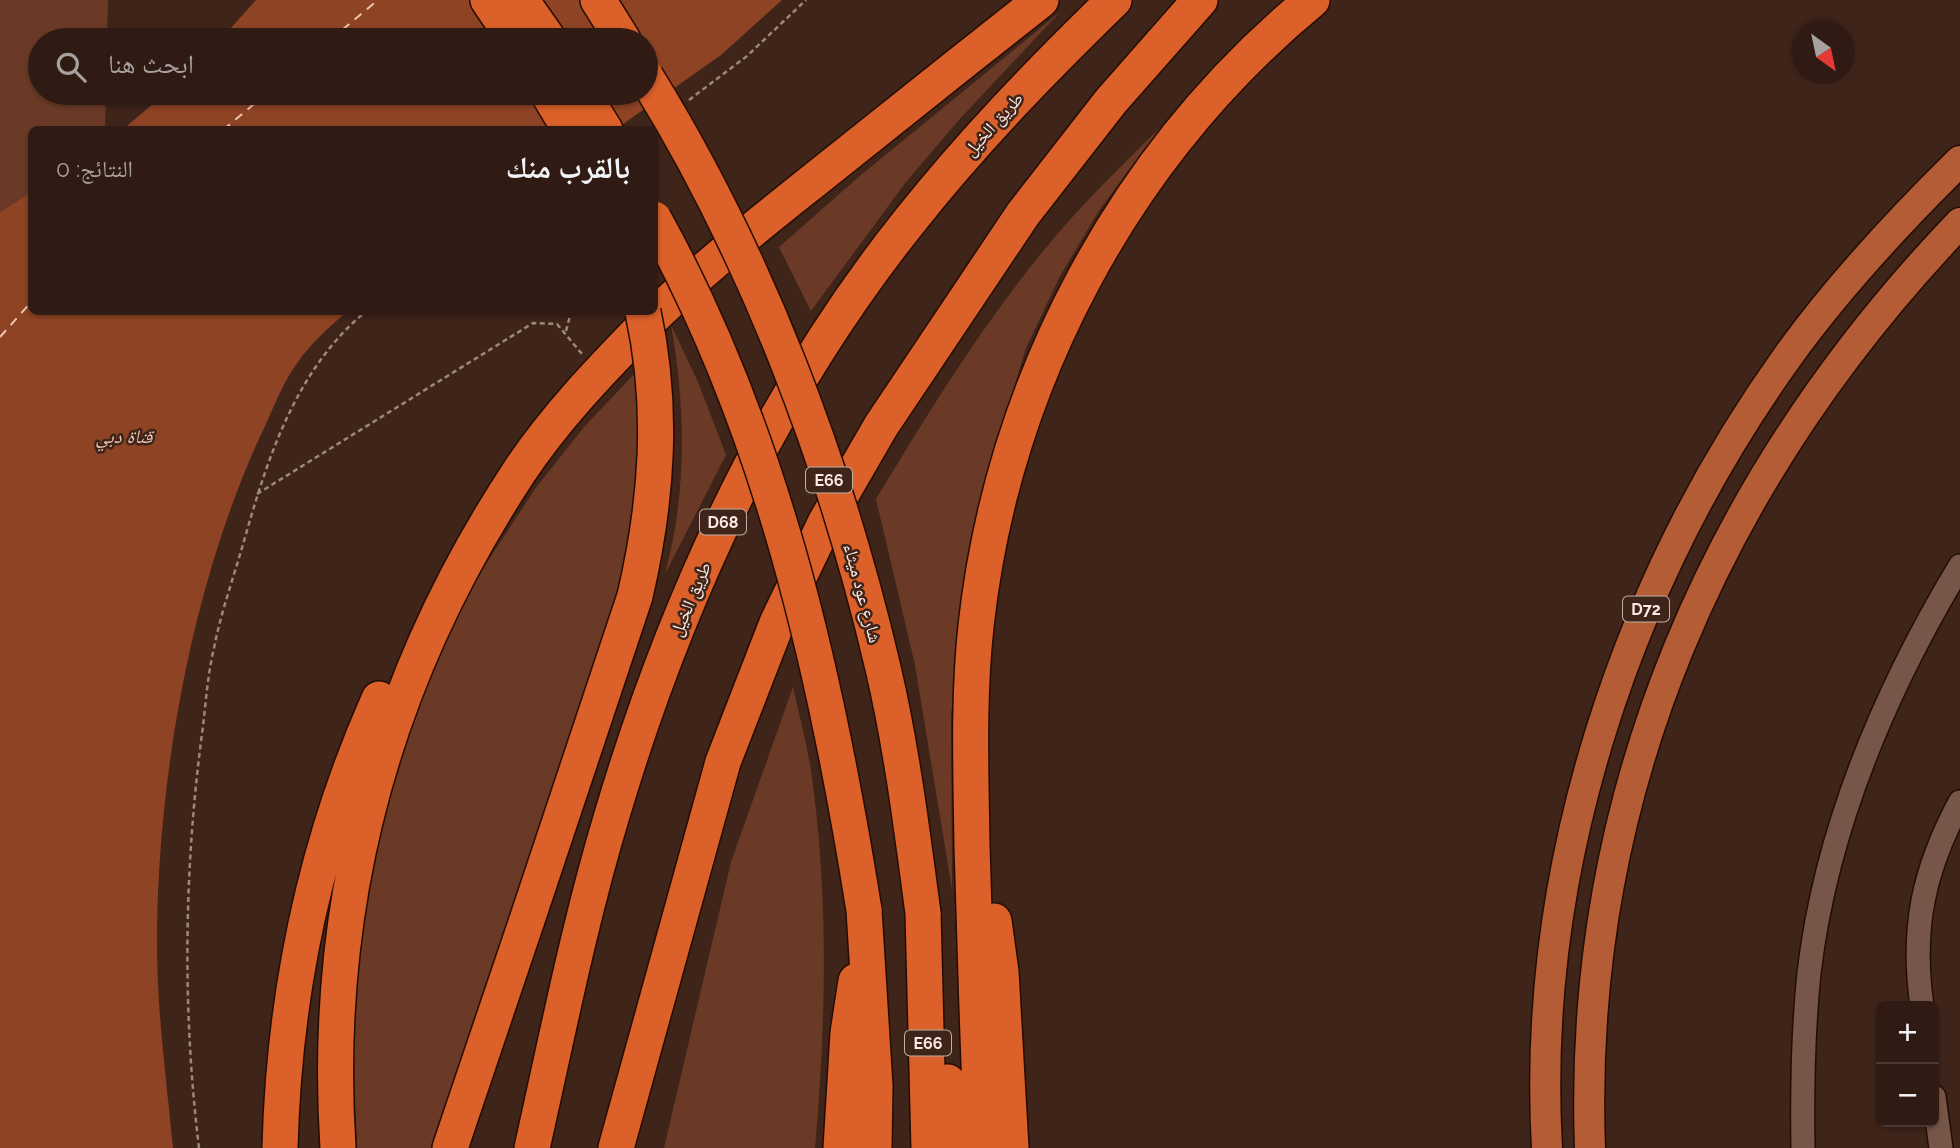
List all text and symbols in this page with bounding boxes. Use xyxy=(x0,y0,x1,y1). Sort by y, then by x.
north arrow xyxy=(1792,21,1855,84)
search box xyxy=(28,28,658,105)
icon: search xyxy=(52,48,90,86)
text: ابحث هنا xyxy=(108,49,194,79)
street label: طريق الخيل xyxy=(959,88,1028,161)
text: بالقرب منك xyxy=(506,150,630,185)
text: النتائج: 0 xyxy=(56,155,133,182)
water label: قناة دبي xyxy=(96,425,155,452)
road number: E66 xyxy=(806,467,852,492)
road number: D68 xyxy=(700,509,746,534)
street label: شارع عود ميثاء xyxy=(839,541,886,645)
street label: طريق الخيل xyxy=(665,559,716,640)
road number: D72 xyxy=(1623,596,1669,622)
map controls xyxy=(1876,1001,1939,1127)
button: + xyxy=(1876,1001,1939,1064)
road number: E66 xyxy=(905,1030,951,1056)
button: − xyxy=(1876,1064,1939,1127)

